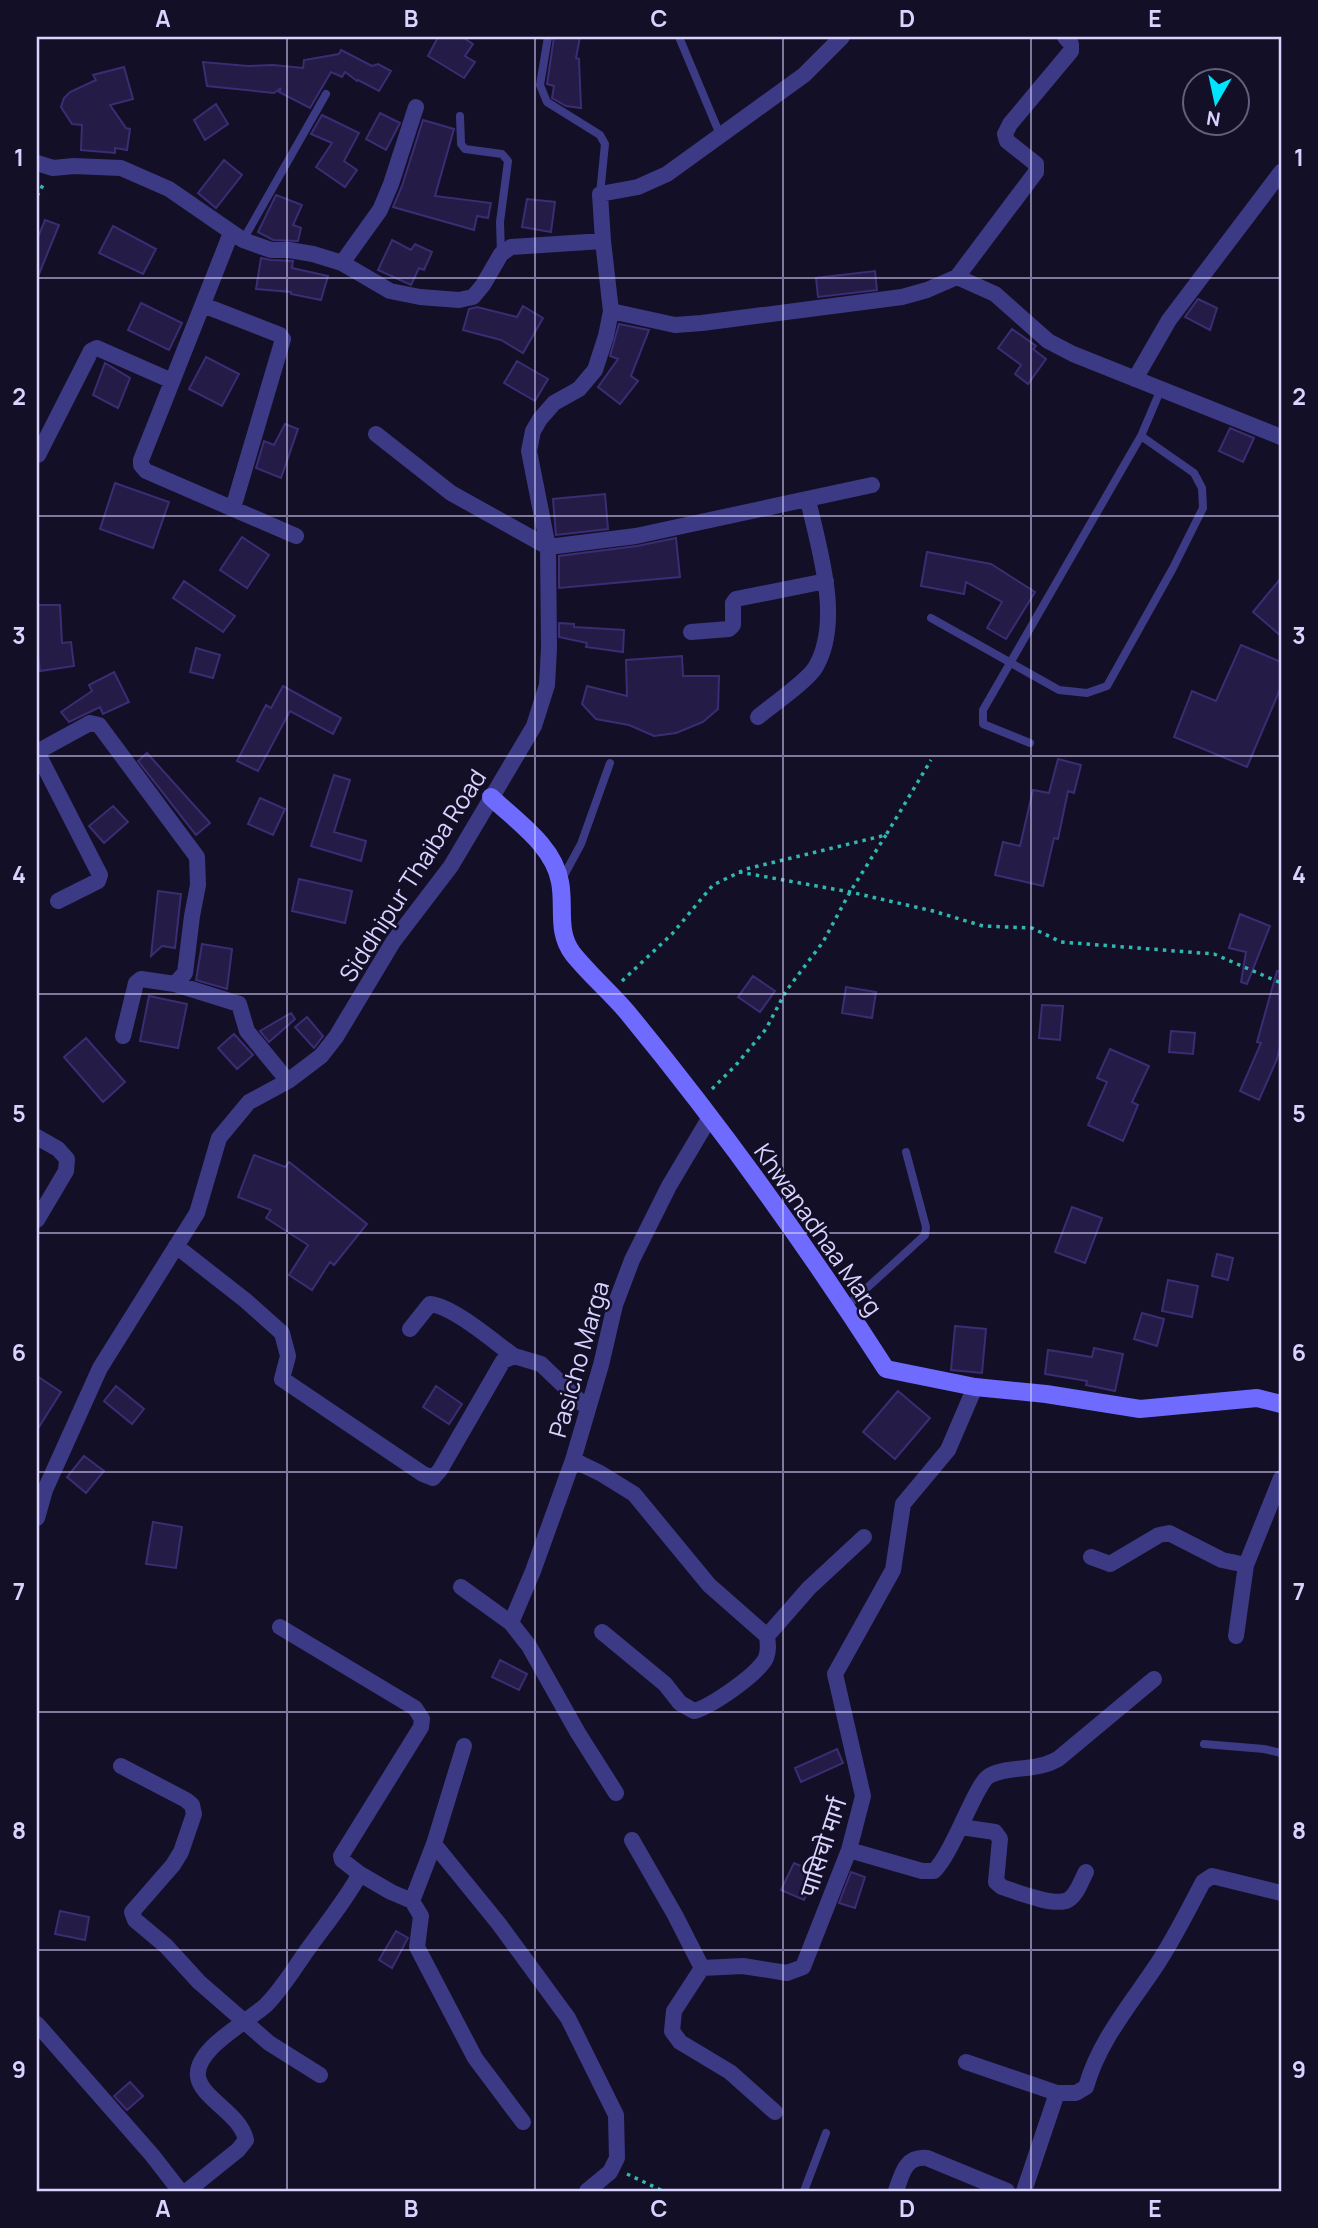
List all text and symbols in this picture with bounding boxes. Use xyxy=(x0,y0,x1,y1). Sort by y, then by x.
text: A xyxy=(155,2,171,34)
text: B xyxy=(404,2,418,34)
text: C xyxy=(651,2,668,34)
text: D xyxy=(899,2,915,34)
text: E xyxy=(1148,2,1162,34)
north arrow xyxy=(1182,66,1252,136)
text: N xyxy=(1205,105,1222,133)
text: 1 xyxy=(14,141,24,173)
text: 1 xyxy=(1294,141,1304,173)
text: 2 xyxy=(12,380,26,412)
text: 2 xyxy=(1292,380,1306,412)
text: 3 xyxy=(12,619,26,651)
text: 3 xyxy=(1292,619,1306,651)
street label: Siddhipur Thaiba Road xyxy=(331,762,493,988)
text: 4 xyxy=(12,858,26,890)
text: 4 xyxy=(1292,858,1306,890)
text: 5 xyxy=(12,1097,26,1129)
text: 5 xyxy=(1292,1097,1306,1129)
street label: Khwanadhaa Marg xyxy=(747,1136,891,1322)
street label: Pasicho Marga xyxy=(540,1277,616,1441)
text: 6 xyxy=(12,1336,26,1368)
text: 6 xyxy=(1292,1336,1306,1368)
text: 7 xyxy=(13,1575,25,1607)
text: 7 xyxy=(1293,1575,1305,1607)
street label: पासिचो मार्ग xyxy=(790,1792,854,1901)
text: 8 xyxy=(12,1814,26,1846)
text: 8 xyxy=(1292,1814,1306,1846)
text: 9 xyxy=(12,2053,26,2085)
text: 9 xyxy=(1292,2053,1306,2085)
text: A xyxy=(155,2192,171,2224)
text: B xyxy=(404,2192,418,2224)
text: C xyxy=(651,2192,668,2224)
text: D xyxy=(899,2192,915,2224)
text: E xyxy=(1148,2192,1162,2224)

